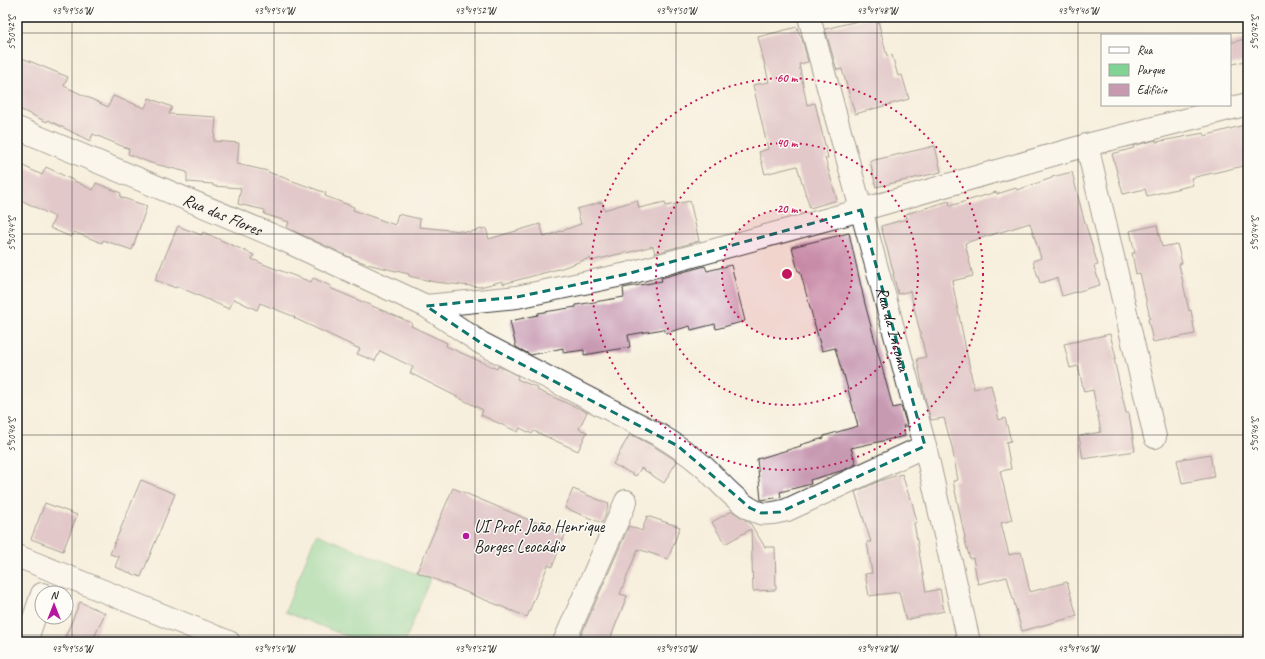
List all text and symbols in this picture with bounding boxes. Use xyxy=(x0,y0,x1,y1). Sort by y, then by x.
text: 43°49'56"W xyxy=(52,4,94,17)
text: 43°49'54"W xyxy=(254,4,296,17)
text: 43°49'52"W xyxy=(455,4,497,17)
text: 43°49'50"W xyxy=(656,4,698,17)
text: 43°49'48"W xyxy=(857,4,899,17)
text: 43°49'46"W xyxy=(1058,4,1100,17)
text: 5°50'42"S xyxy=(5,14,18,50)
text: 5°50'42"S xyxy=(1248,14,1261,50)
legend xyxy=(1101,34,1231,106)
text: Rua xyxy=(1137,42,1154,58)
text: Parque xyxy=(1137,62,1166,78)
text: 60 m xyxy=(777,70,799,86)
text: Edifício xyxy=(1137,82,1169,98)
text: 40 m xyxy=(777,135,798,151)
street label: Rua das Flores xyxy=(180,188,266,241)
text: 20 m xyxy=(777,201,798,217)
text: 5°50'44"S xyxy=(5,215,18,251)
text: 5°50'44"S xyxy=(1248,215,1261,251)
centre of rings xyxy=(780,267,794,281)
street label: Rua da Incoma xyxy=(872,284,915,375)
text: 5°50'46"S xyxy=(5,416,18,452)
text: 5°50'46"S xyxy=(1248,416,1261,452)
place label: UI Prof. João Henrique Borges Leocádio xyxy=(474,516,606,557)
marker: UI Prof. João Henrique Borges Leocádio xyxy=(461,531,471,541)
north arrow xyxy=(34,585,74,625)
text: N xyxy=(51,588,60,602)
text: 43°49'56"W xyxy=(52,642,94,655)
text: 43°49'54"W xyxy=(254,642,296,655)
text: 43°49'52"W xyxy=(455,642,497,655)
text: 43°49'50"W xyxy=(656,642,698,655)
text: 43°49'48"W xyxy=(857,642,899,655)
text: 43°49'46"W xyxy=(1058,642,1100,655)

